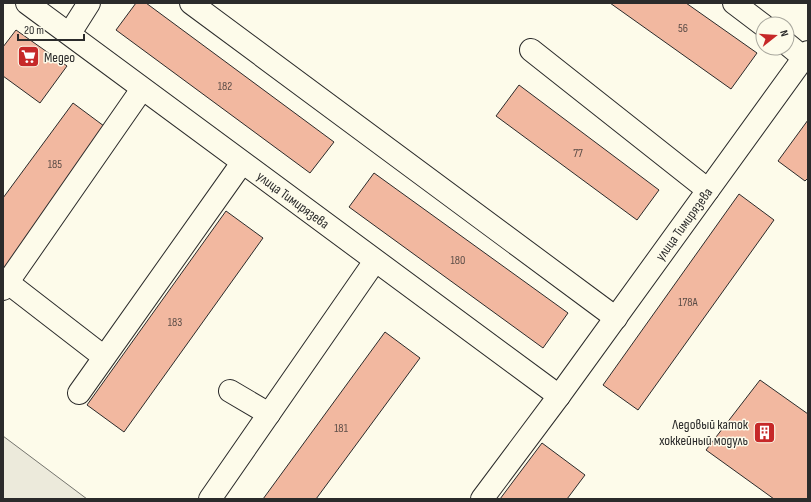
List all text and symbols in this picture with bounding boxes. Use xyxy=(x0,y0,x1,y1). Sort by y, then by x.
scale bar xyxy=(18,16,84,42)
north arrow xyxy=(755,16,795,56)
house number: 56 xyxy=(678,21,688,36)
text: 20 m xyxy=(24,23,44,38)
text: N xyxy=(777,29,791,38)
supermarket icon: Медео xyxy=(15,44,41,70)
place label: Медео xyxy=(44,49,75,66)
house number: 182 xyxy=(218,79,232,94)
house number: 77 xyxy=(573,146,583,161)
house number: 185 xyxy=(48,157,62,172)
street label: улица Тимирязева xyxy=(254,167,333,232)
street label: улица Тимирязева xyxy=(651,184,716,264)
house number: 180 xyxy=(451,253,465,268)
house number: 178А xyxy=(678,295,699,310)
house number: 183 xyxy=(168,315,182,330)
place label: Ледовый каток хоккейный модуль xyxy=(659,416,749,449)
building icon: Ледовый каток хоккейный модуль xyxy=(751,419,777,445)
house number: 181 xyxy=(334,421,349,436)

